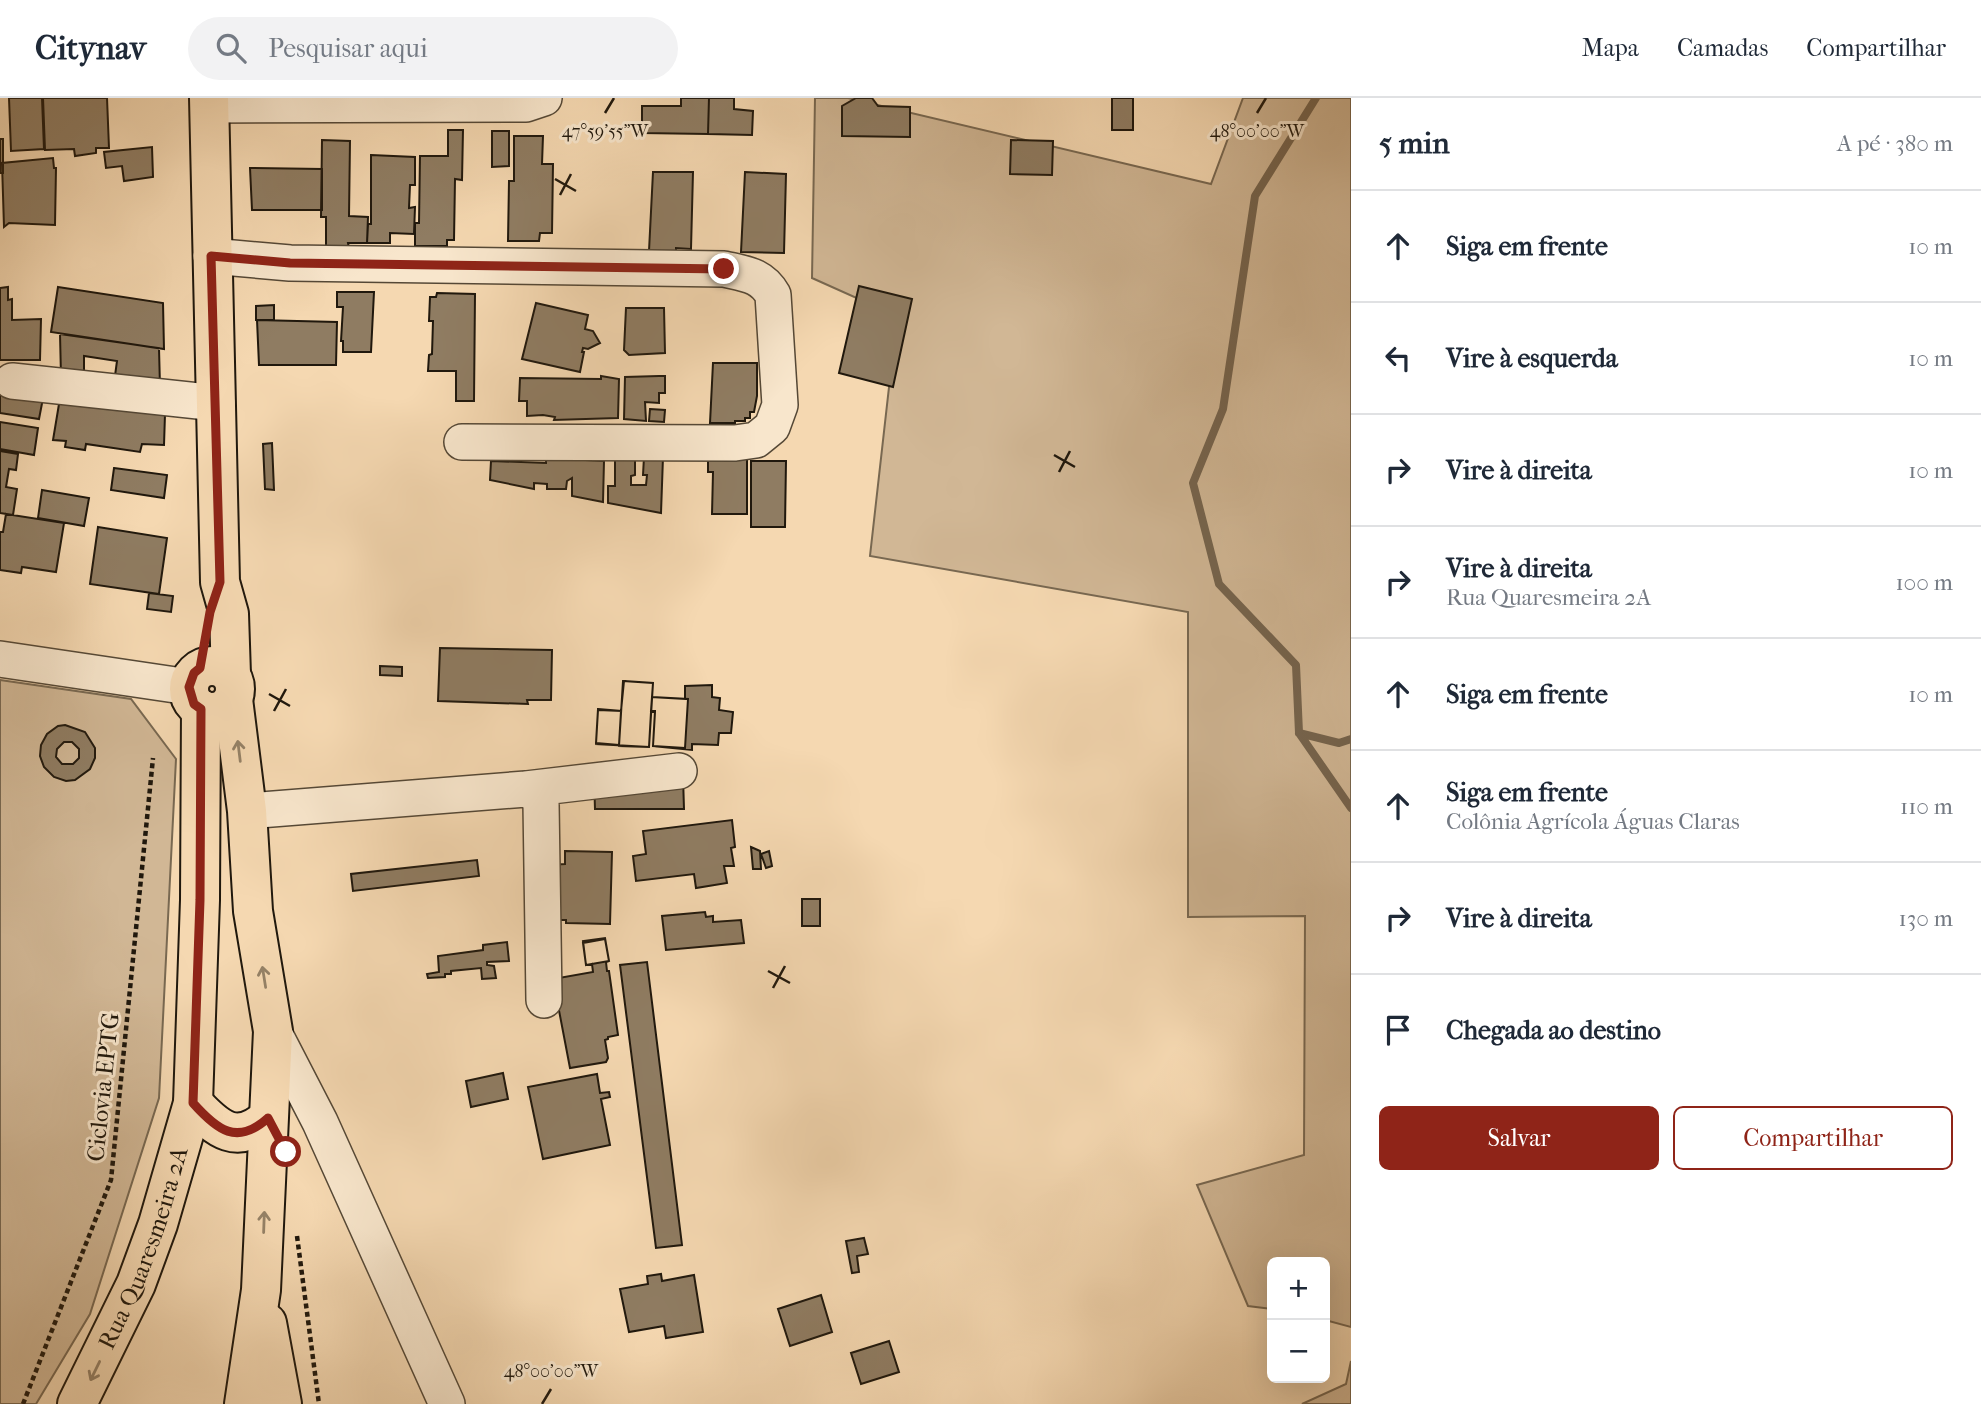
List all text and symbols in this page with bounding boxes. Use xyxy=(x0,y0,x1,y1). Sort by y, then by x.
search box xyxy=(188,17,678,80)
text: Citynav xyxy=(35,29,146,68)
icon: search xyxy=(212,29,250,67)
text: Pesquisar aqui xyxy=(268,33,428,64)
text: Mapa xyxy=(1582,34,1639,62)
text: Camadas xyxy=(1677,34,1768,62)
text: Compartilhar xyxy=(1806,34,1946,62)
text: 47°59'55"W xyxy=(562,121,650,142)
text: 48°00'00"W xyxy=(1210,121,1306,142)
text: 5 min xyxy=(1379,126,1450,161)
text: A pé · 380 m xyxy=(1837,130,1953,157)
icon: ahead xyxy=(1379,227,1417,265)
text: Siga em frente xyxy=(1446,231,1608,262)
text: 10 m xyxy=(1908,233,1953,260)
route end xyxy=(708,253,739,284)
icon: left xyxy=(1379,339,1417,377)
text: Vire à esquerda xyxy=(1446,343,1618,374)
text: 10 m xyxy=(1908,345,1953,372)
icon: right xyxy=(1379,451,1417,489)
text: Vire à direita xyxy=(1446,455,1592,486)
text: 10 m xyxy=(1908,457,1953,484)
text: Vire à direita xyxy=(1446,553,1592,584)
icon: right xyxy=(1379,563,1417,601)
text: 100 m xyxy=(1895,569,1953,596)
text: Rua Quaresmeira 2A xyxy=(1446,584,1651,611)
icon: ahead xyxy=(1379,675,1417,713)
text: Siga em frente xyxy=(1446,679,1608,710)
text: 10 m xyxy=(1908,681,1953,708)
one-way arrow xyxy=(233,740,246,763)
text: Siga em frente xyxy=(1446,777,1608,808)
icon: ahead xyxy=(1379,787,1417,825)
text: 110 m xyxy=(1900,793,1953,820)
text: Colônia Agrícola Águas Claras xyxy=(1446,808,1740,835)
icon: right xyxy=(1379,899,1417,937)
text: Vire à direita xyxy=(1446,903,1592,934)
text: 130 m xyxy=(1899,905,1953,932)
one-way arrow xyxy=(257,966,270,989)
street label: Ciclovia EPTG xyxy=(81,1011,125,1163)
icon: arrive xyxy=(1379,1011,1417,1049)
text: Chegada ao destino xyxy=(1446,1015,1661,1046)
button: Salvar xyxy=(1379,1106,1659,1170)
button: Compartilhar xyxy=(1673,1106,1953,1170)
route start xyxy=(270,1136,301,1167)
street label: Rua Quaresmeira 2A xyxy=(92,1143,194,1354)
one-way arrow xyxy=(257,1211,270,1234)
map controls xyxy=(1267,1257,1330,1383)
button: + xyxy=(1267,1257,1330,1320)
button: − xyxy=(1267,1320,1330,1383)
one-way arrow xyxy=(88,1360,101,1381)
text: 48°00'00"W xyxy=(504,1361,600,1382)

